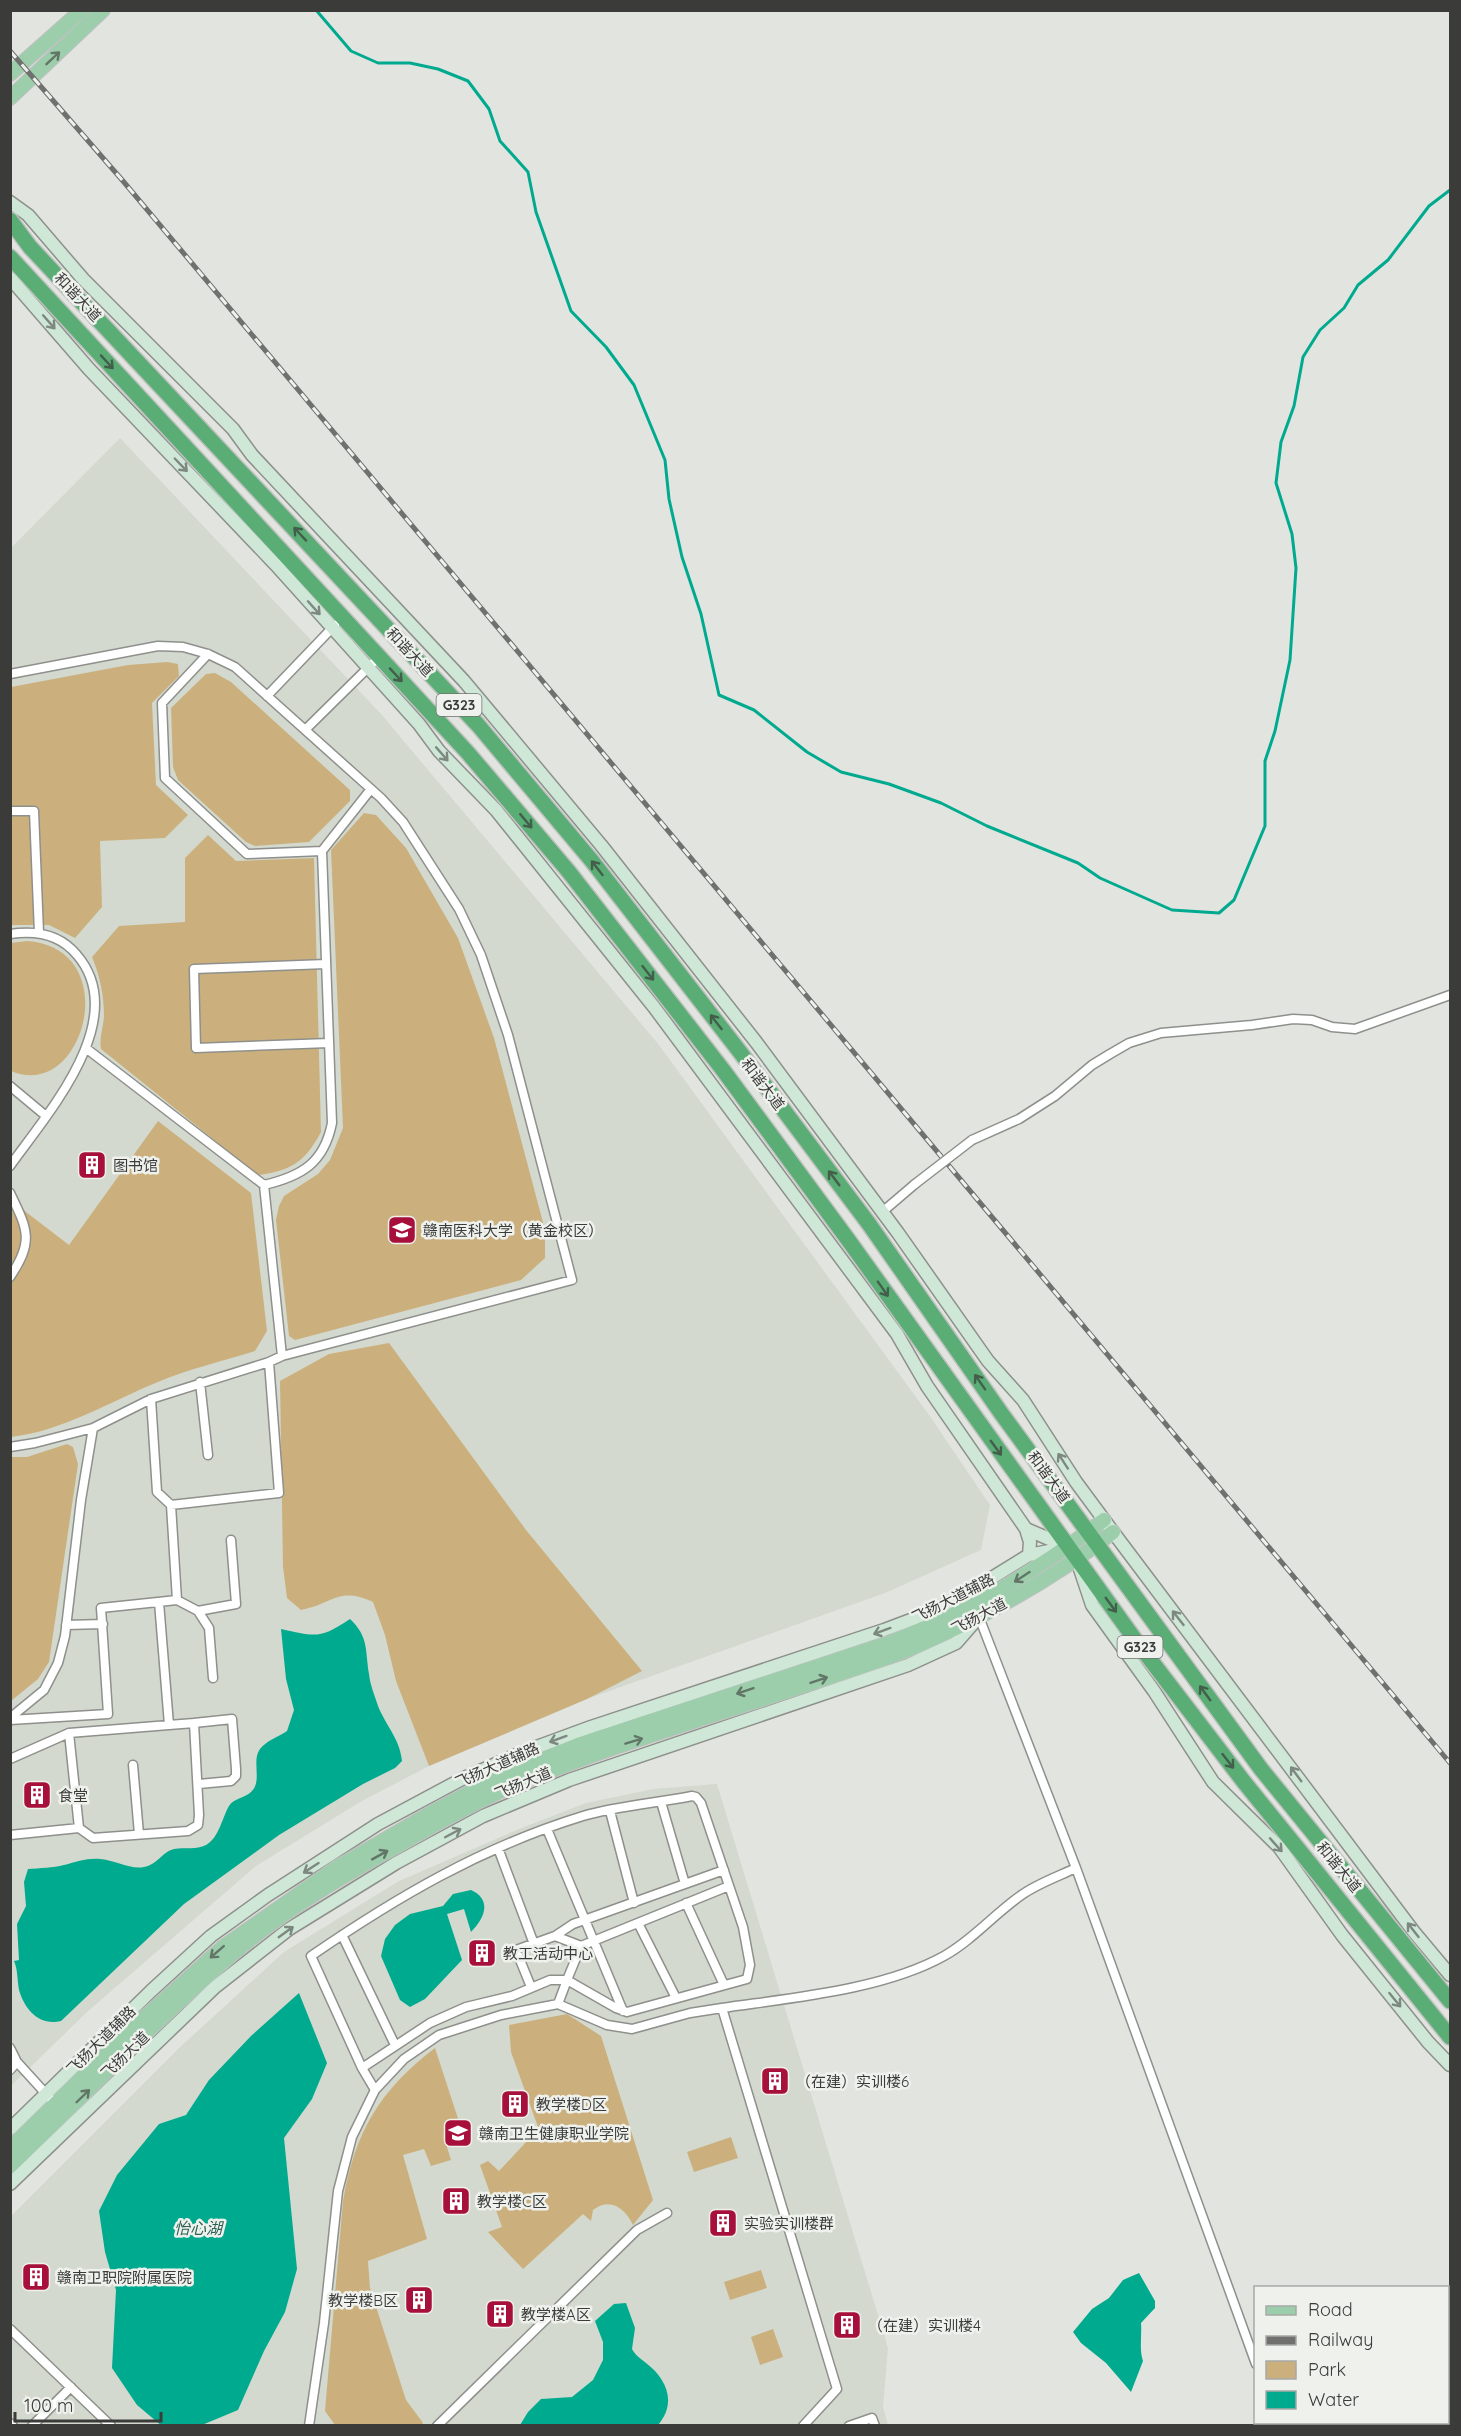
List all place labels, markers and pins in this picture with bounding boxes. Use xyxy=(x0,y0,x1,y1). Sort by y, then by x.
building icon: 图书馆 xyxy=(76,1149,108,1181)
place label: 图书馆 xyxy=(113,1156,158,1175)
school or university icon: 赣南医科大学（黄金校区） xyxy=(386,1214,418,1246)
place label: 赣南医科大学（黄金校区） xyxy=(423,1221,603,1240)
building icon: 食堂 xyxy=(21,1779,53,1811)
place label: 食堂 xyxy=(58,1786,88,1805)
building icon: 教工活动中心 xyxy=(466,1937,498,1969)
place label: 教工活动中心 xyxy=(503,1944,593,1963)
building icon: （在建）实训楼6 xyxy=(759,2065,791,2097)
place label: （在建）实训楼6 xyxy=(796,2072,909,2091)
building icon: 教学楼D区 xyxy=(499,2088,531,2120)
place label: 教学楼D区 xyxy=(536,2095,607,2114)
school or university icon: 赣南卫生健康职业学院 xyxy=(442,2117,474,2149)
place label: 赣南卫生健康职业学院 xyxy=(479,2124,629,2143)
building icon: 教学楼C区 xyxy=(440,2185,472,2217)
place label: 教学楼C区 xyxy=(477,2192,547,2211)
building icon: 实验实训楼群 xyxy=(707,2207,739,2239)
place label: 实验实训楼群 xyxy=(744,2214,834,2233)
building icon: 赣南卫职院附属医院 xyxy=(20,2261,52,2293)
place label: 赣南卫职院附属医院 xyxy=(57,2268,192,2287)
building icon: 教学楼B区 xyxy=(403,2284,435,2316)
place label: 教学楼B区 xyxy=(328,2291,398,2310)
building icon: 教学楼A区 xyxy=(484,2298,516,2330)
place label: 教学楼A区 xyxy=(521,2305,591,2324)
building icon: （在建）实训楼4 xyxy=(831,2309,863,2341)
place label: （在建）实训楼4 xyxy=(868,2316,981,2335)

